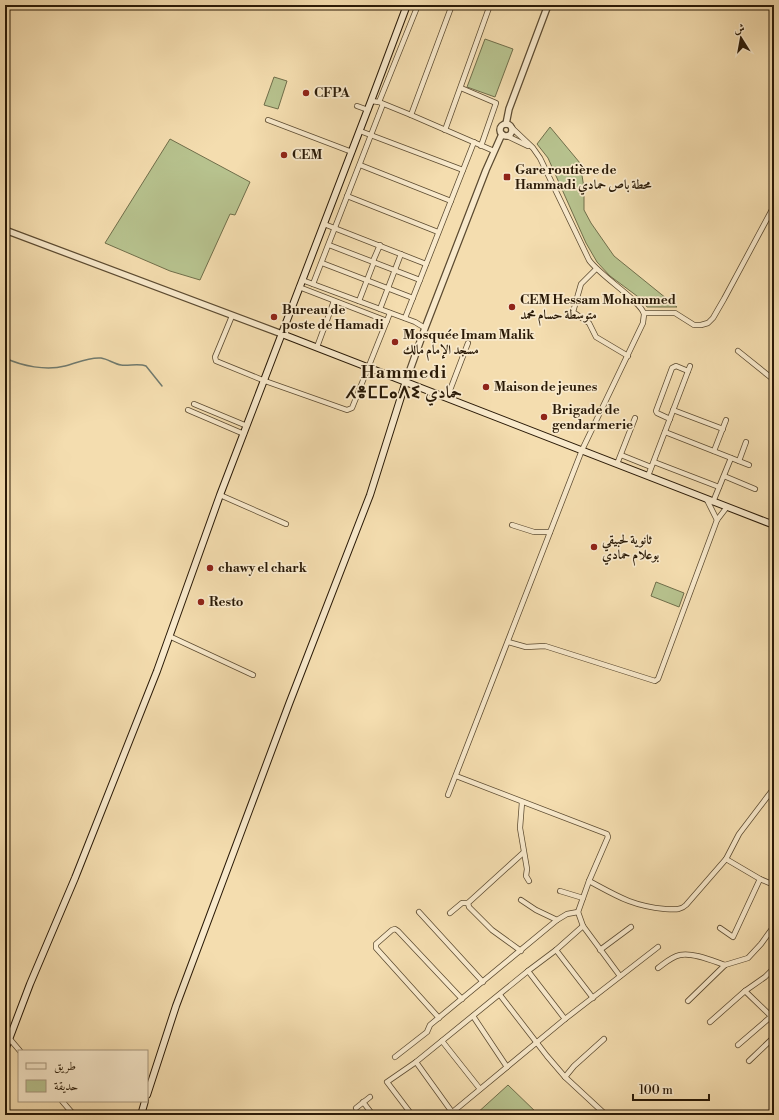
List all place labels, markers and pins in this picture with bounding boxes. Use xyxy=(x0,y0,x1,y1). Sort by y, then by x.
place label: CFPA xyxy=(314,85,350,101)
marker: CFPA xyxy=(301,88,311,98)
place label: CEM xyxy=(292,147,322,163)
marker: CEM xyxy=(279,150,289,160)
place label: Gare routière de Hammadi محطة باص حمادي xyxy=(515,162,653,196)
marker: Gare routière de Hammadi محطة باص حمادي xyxy=(502,172,512,182)
place label: CEM Hessam Mohammed متوسطة حسام محمد xyxy=(520,292,676,326)
place label: Bureau de poste de Hamadi xyxy=(282,302,384,333)
marker: CEM Hessam Mohammed متوسطة حسام محمد xyxy=(507,302,517,312)
marker: Bureau de poste de Hamadi xyxy=(269,312,279,322)
place label: Mosquée Imam Malik مسجد الإمام مالك xyxy=(403,327,535,361)
marker: Mosquée Imam Malik مسجد الإمام مالك xyxy=(390,337,400,347)
place label: Maison de jeunes xyxy=(494,379,598,395)
marker: Maison de jeunes xyxy=(481,382,491,392)
place label: Brigade de gendarmerie xyxy=(552,402,633,433)
marker: Brigade de gendarmerie xyxy=(539,412,549,422)
place label: ثانوية لحبيقي بوعلام حمادي xyxy=(601,532,660,566)
marker: ثانوية لحبيقي بوعلام حمادي xyxy=(589,542,599,552)
place label: chawy el chark xyxy=(218,560,308,576)
marker: chawy el chark xyxy=(205,563,215,573)
place label: Resto xyxy=(209,594,244,610)
marker: Resto xyxy=(196,597,206,607)

